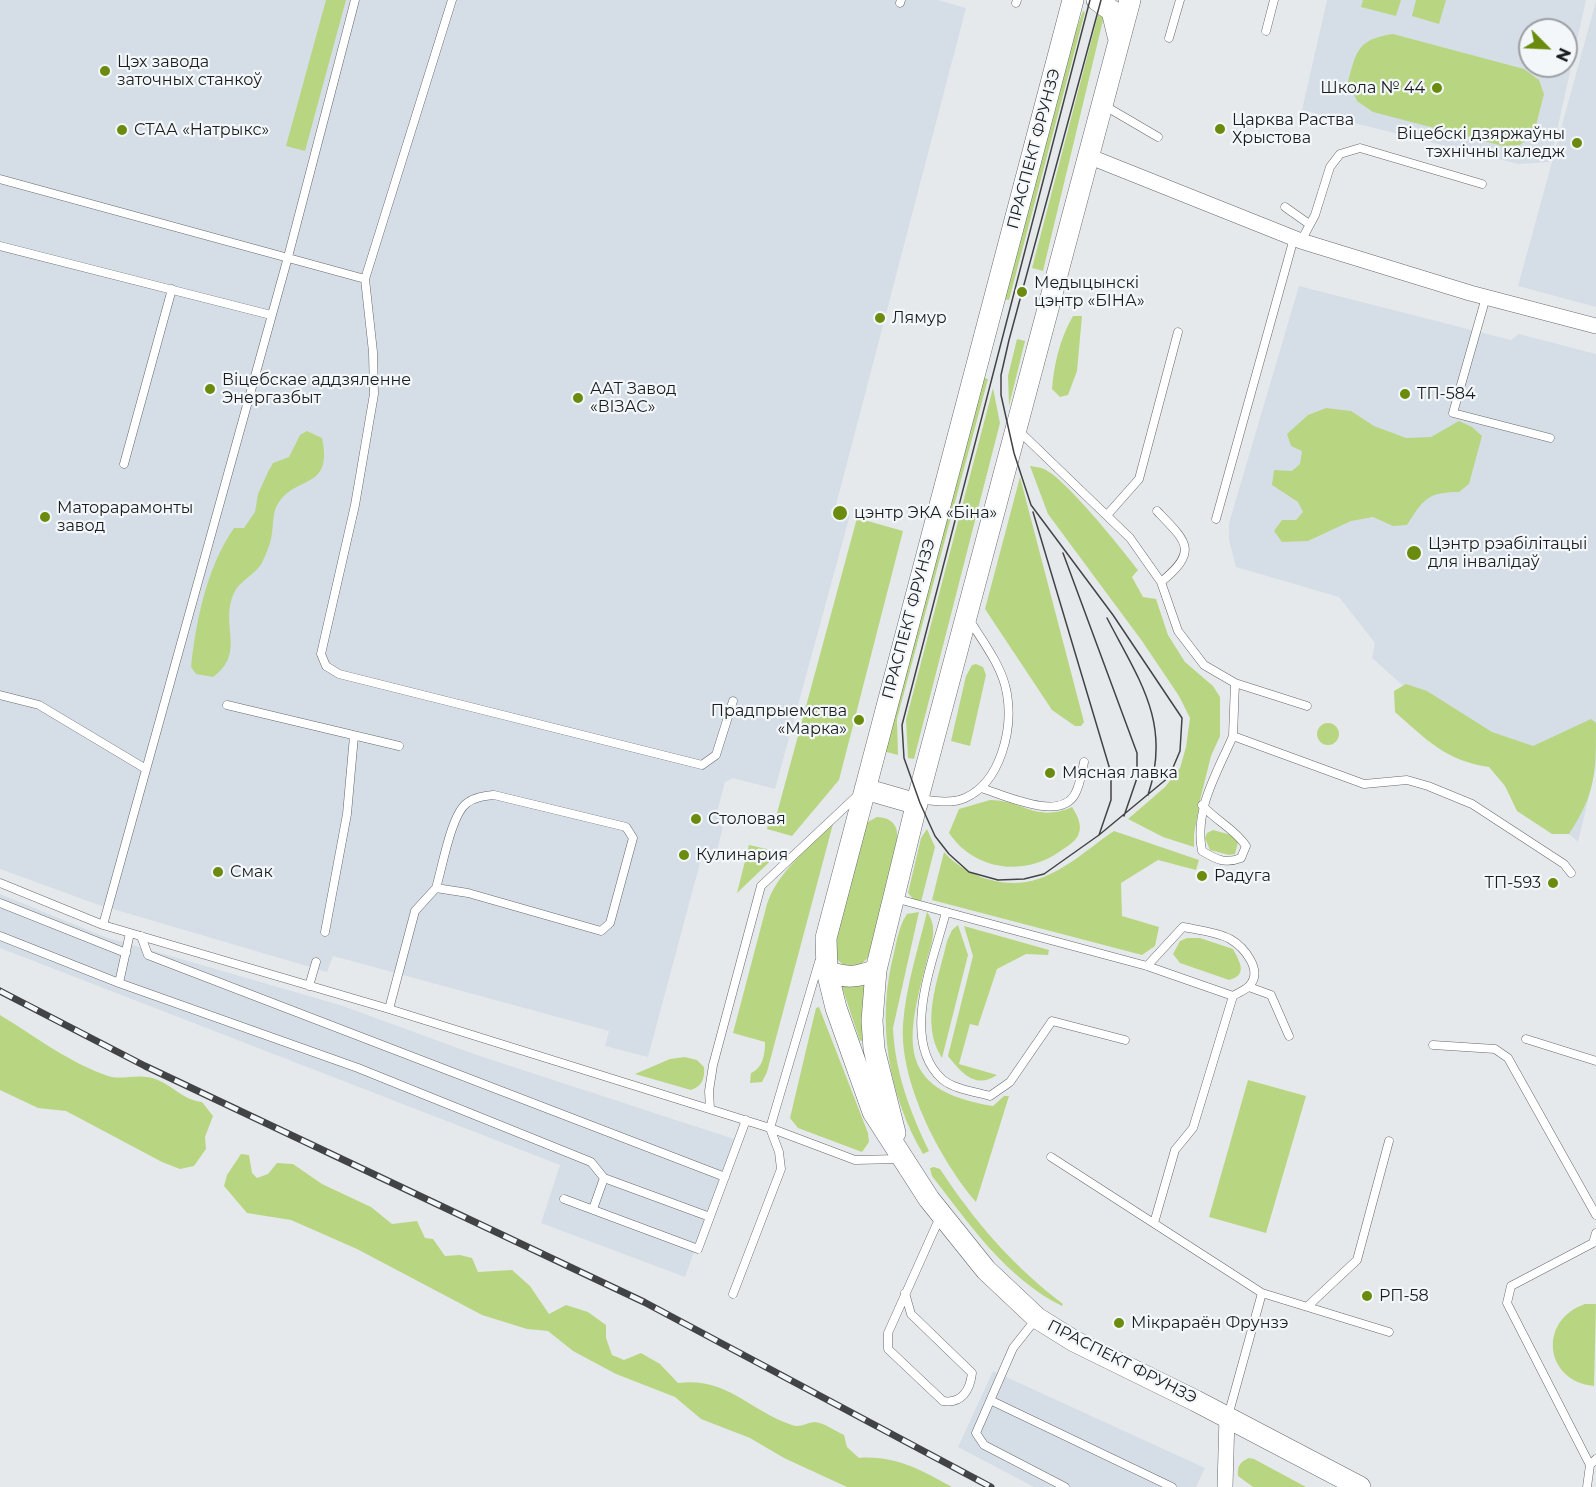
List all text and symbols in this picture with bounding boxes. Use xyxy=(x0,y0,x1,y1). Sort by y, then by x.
north arrow xyxy=(1518,18,1578,78)
text: N xyxy=(1552,45,1574,64)
place label: Цэх завода заточных станкоў xyxy=(117,52,262,90)
marker: Цэх завода заточных станкоў xyxy=(98,64,112,78)
street label: ПРАСПЕКТ ФРУНЗЭ xyxy=(1003,67,1065,231)
place label: Школа № 44 xyxy=(1320,78,1425,98)
marker: Школа № 44 xyxy=(1430,81,1444,95)
place label: Царква Раства Хрыстова xyxy=(1232,110,1354,148)
place label: СТАА «Натрыкс» xyxy=(134,120,269,140)
marker: Царква Раства Хрыстова xyxy=(1213,122,1227,136)
marker: СТАА «Натрыкс» xyxy=(115,123,129,137)
place label: Віцебскі дзяржаўны тэхнічны каледж xyxy=(1396,124,1565,162)
marker: Віцебскі дзяржаўны тэхнічны каледж xyxy=(1570,136,1584,150)
place label: Медыцынскі цэнтр «БІНА» xyxy=(1034,273,1145,311)
marker: Медыцынскі цэнтр «БІНА» xyxy=(1015,285,1029,299)
place label: Лямур xyxy=(892,308,947,328)
marker: Лямур xyxy=(873,311,887,325)
place label: Віцебскае аддзяленне Энергазбыт xyxy=(222,370,411,408)
place label: ААТ Завод «ВІЗАС» xyxy=(590,379,677,417)
marker: Віцебскае аддзяленне Энергазбыт xyxy=(203,382,217,396)
place label: ТП-584 xyxy=(1417,384,1476,404)
marker: ТП-584 xyxy=(1398,387,1412,401)
marker: ААТ Завод «ВІЗАС» xyxy=(571,391,585,405)
place label: Маторарамонты завод xyxy=(57,498,193,536)
place label: цэнтр ЭКА «Біна» xyxy=(854,503,997,523)
marker: цэнтр ЭКА «Біна» xyxy=(831,504,849,522)
marker: Маторарамонты завод xyxy=(38,510,52,524)
place label: Цэнтр рэабілітацыі для інвалідаў xyxy=(1428,534,1587,572)
street label: ПРАСПЕКТ ФРУНЗЭ xyxy=(878,537,940,701)
marker: Цэнтр рэабілітацыі для інвалідаў xyxy=(1405,544,1423,562)
place label: Прадпрыемства «Марка» xyxy=(711,701,847,739)
marker: Прадпрыемства «Марка» xyxy=(852,713,866,727)
place label: Мясная лавка xyxy=(1062,763,1178,783)
marker: Мясная лавка xyxy=(1043,766,1057,780)
place label: Столовая xyxy=(708,809,786,829)
marker: Столовая xyxy=(689,812,703,826)
place label: Кулинария xyxy=(696,845,788,865)
marker: Кулинария xyxy=(677,848,691,862)
place label: Смак xyxy=(230,862,273,882)
marker: Смак xyxy=(211,865,225,879)
place label: Радуга xyxy=(1214,866,1271,886)
marker: Радуга xyxy=(1195,869,1209,883)
place label: ТП-593 xyxy=(1485,873,1541,893)
marker: ТП-593 xyxy=(1546,876,1560,890)
place label: РП-58 xyxy=(1379,1286,1429,1306)
marker: РП-58 xyxy=(1360,1289,1374,1303)
place label: Мікрараён Фрунзэ xyxy=(1131,1313,1288,1333)
street label: ПРАСПЕКТ ФРУНЗЭ xyxy=(1044,1316,1200,1408)
marker: Мікрараён Фрунзэ xyxy=(1112,1316,1126,1330)

